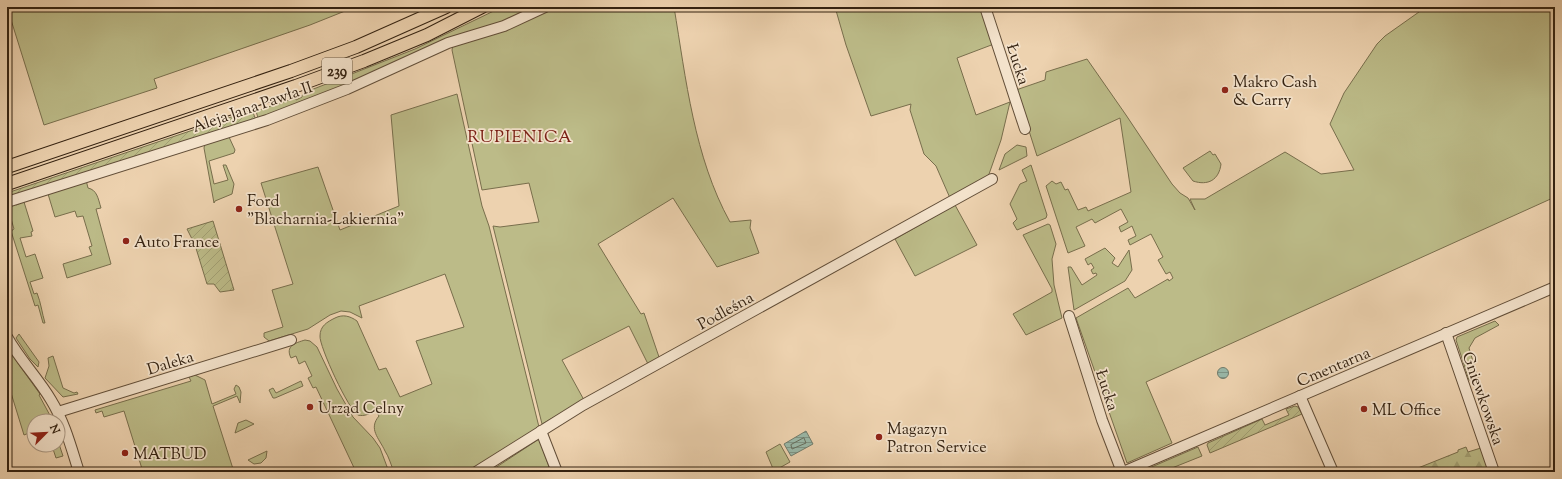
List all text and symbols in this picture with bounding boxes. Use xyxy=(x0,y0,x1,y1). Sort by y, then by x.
street label: Łucka xyxy=(999,41,1034,89)
road number: 239 xyxy=(322,58,352,84)
place label: Makro Cash & Carry xyxy=(1233,72,1318,113)
street label: Aleja Jana Pawła II xyxy=(190,77,316,140)
marker: Makro Cash & Carry xyxy=(1220,85,1230,95)
district label: RUPIENICA xyxy=(467,126,573,150)
place label: Ford "Blacharnia-Lakiernia" xyxy=(247,191,404,232)
marker: Ford "Blacharnia-Lakiernia" xyxy=(234,204,244,214)
place label: Auto France xyxy=(134,232,219,255)
marker: Auto France xyxy=(121,236,131,246)
street label: Podleśna xyxy=(694,287,759,337)
street label: Cmentarna xyxy=(1294,342,1375,394)
street label: Daleka xyxy=(144,346,198,382)
street label: Gniewkowska xyxy=(1455,349,1509,449)
street label: Łucka xyxy=(1088,367,1123,415)
place label: Urząd Celny xyxy=(318,398,404,421)
place label: ML Office xyxy=(1372,400,1441,423)
marker: Urząd Celny xyxy=(305,402,315,412)
marker: ML Office xyxy=(1359,404,1369,414)
north arrow xyxy=(26,413,66,453)
place label: Magazyn Patron Service xyxy=(887,419,987,460)
text: N xyxy=(45,421,63,437)
marker: Magazyn Patron Service xyxy=(874,432,884,442)
place label: MATBUD xyxy=(133,444,206,467)
marker: MATBUD xyxy=(120,448,130,458)

